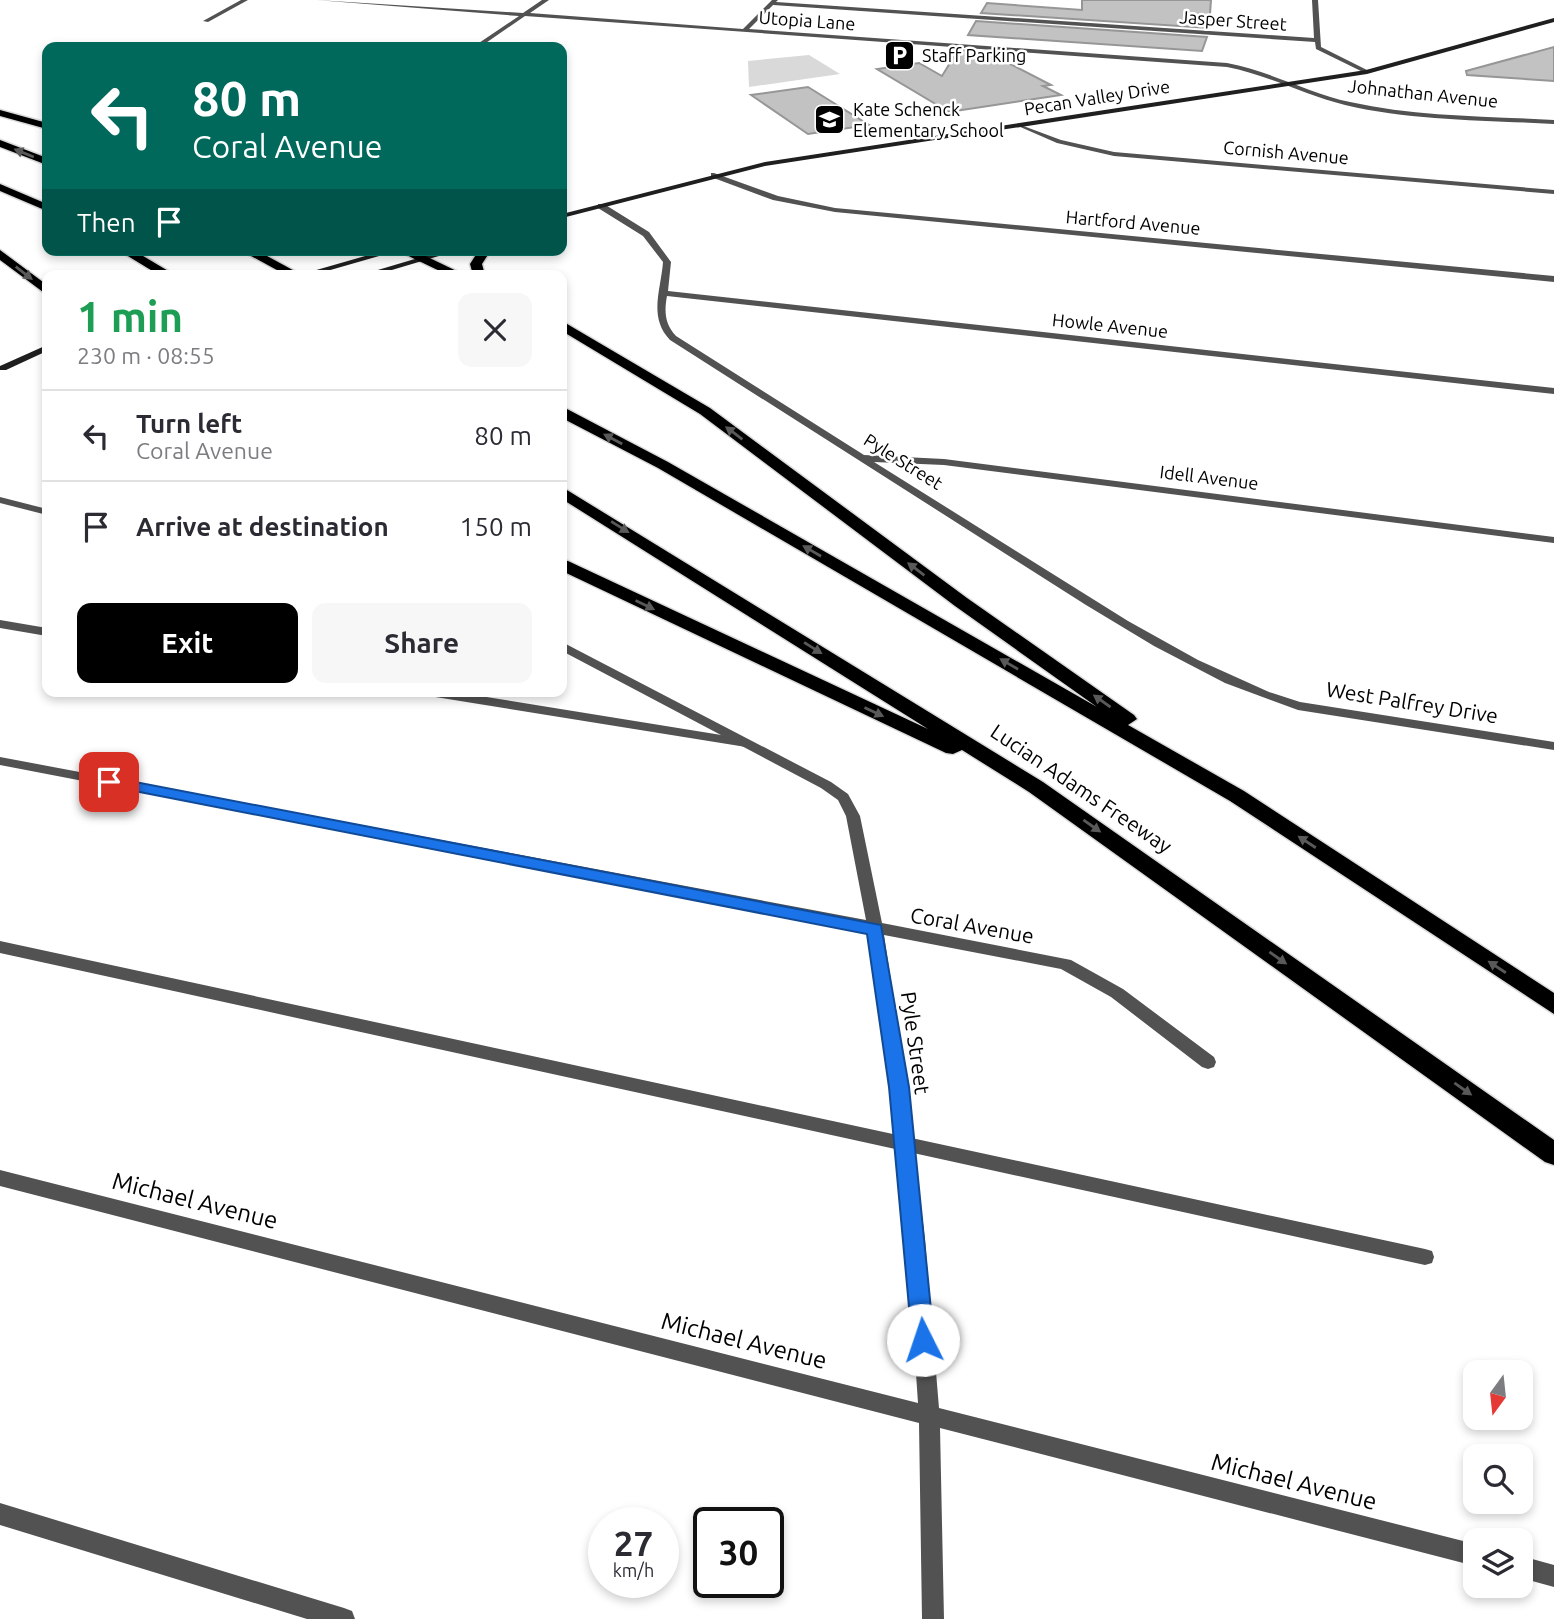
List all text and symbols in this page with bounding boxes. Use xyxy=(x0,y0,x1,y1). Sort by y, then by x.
street label: Jasper Street xyxy=(1179,6,1287,34)
street label: Utopia Lane xyxy=(758,7,856,33)
parking icon: Staff Parking xyxy=(882,39,916,73)
place label: Staff Parking xyxy=(922,45,1026,65)
icon: left xyxy=(77,70,168,161)
text: 80 m xyxy=(192,70,301,125)
street label: Johnathan Avenue xyxy=(1347,75,1499,111)
street label: Pecan Valley Drive xyxy=(1022,76,1171,118)
place label: Kate Schenck Elementary School xyxy=(853,99,1004,140)
school or university icon: Kate Schenck Elementary School xyxy=(813,103,847,137)
text: Coral Avenue xyxy=(192,128,382,164)
street label: Cornish Avenue xyxy=(1223,137,1350,167)
one-way arrow xyxy=(13,147,34,158)
icon: arrive xyxy=(150,203,188,241)
street label: Hartford Avenue xyxy=(1065,206,1201,238)
text: Then xyxy=(77,208,136,237)
one-way arrow xyxy=(16,265,33,280)
text: 1 min xyxy=(77,293,183,340)
button: close xyxy=(458,293,532,367)
street label: Howle Avenue xyxy=(1051,309,1169,341)
text: 230 m · 08:55 xyxy=(77,343,215,368)
text: Turn left xyxy=(136,409,242,438)
icon: left xyxy=(77,417,115,455)
text: 80 m xyxy=(474,421,532,450)
one-way arrow xyxy=(725,426,743,440)
street label: Pyle Street xyxy=(861,429,946,493)
one-way arrow xyxy=(604,433,623,445)
text: Coral Avenue xyxy=(136,438,273,463)
street label: Idell Avenue xyxy=(1159,461,1260,493)
icon: arrive xyxy=(77,508,115,546)
text: Arrive at destination xyxy=(136,512,389,541)
text: 150 m xyxy=(460,512,532,541)
one-way arrow xyxy=(610,521,630,534)
one-way arrow xyxy=(802,545,821,557)
one-way arrow xyxy=(908,561,926,576)
one-way arrow xyxy=(635,599,655,611)
button: Exit xyxy=(77,603,298,683)
button: Share xyxy=(312,603,532,683)
one-way arrow xyxy=(803,641,823,654)
one-way arrow xyxy=(999,658,1018,670)
street label: West Palfrey Drive xyxy=(1325,677,1500,727)
one-way arrow xyxy=(1093,694,1111,708)
one-way arrow xyxy=(863,707,884,718)
street label: Lucian Adams Freeway xyxy=(987,719,1177,858)
pin xyxy=(79,752,139,812)
icon: arrive xyxy=(90,763,128,801)
one-way arrow xyxy=(1083,819,1101,833)
one-way arrow xyxy=(1298,835,1316,849)
street label: Coral Avenue xyxy=(909,902,1036,948)
one-way arrow xyxy=(1269,951,1287,965)
one-way arrow xyxy=(1488,960,1506,974)
street label: Pyle Street xyxy=(897,990,935,1096)
one-way arrow xyxy=(1454,1082,1472,1096)
street label: Michael Avenue xyxy=(109,1167,281,1234)
position arrow xyxy=(886,1303,960,1377)
street label: Michael Avenue xyxy=(658,1307,830,1374)
north arrow xyxy=(1463,1360,1533,1430)
map controls xyxy=(1463,1360,1533,1598)
button: search xyxy=(1463,1444,1533,1514)
street label: Michael Avenue xyxy=(1208,1448,1380,1515)
speed limit sign: 30 xyxy=(693,1507,784,1598)
text: 27 xyxy=(614,1523,653,1563)
button: layers xyxy=(1463,1528,1533,1598)
text: km/h xyxy=(613,1560,654,1580)

